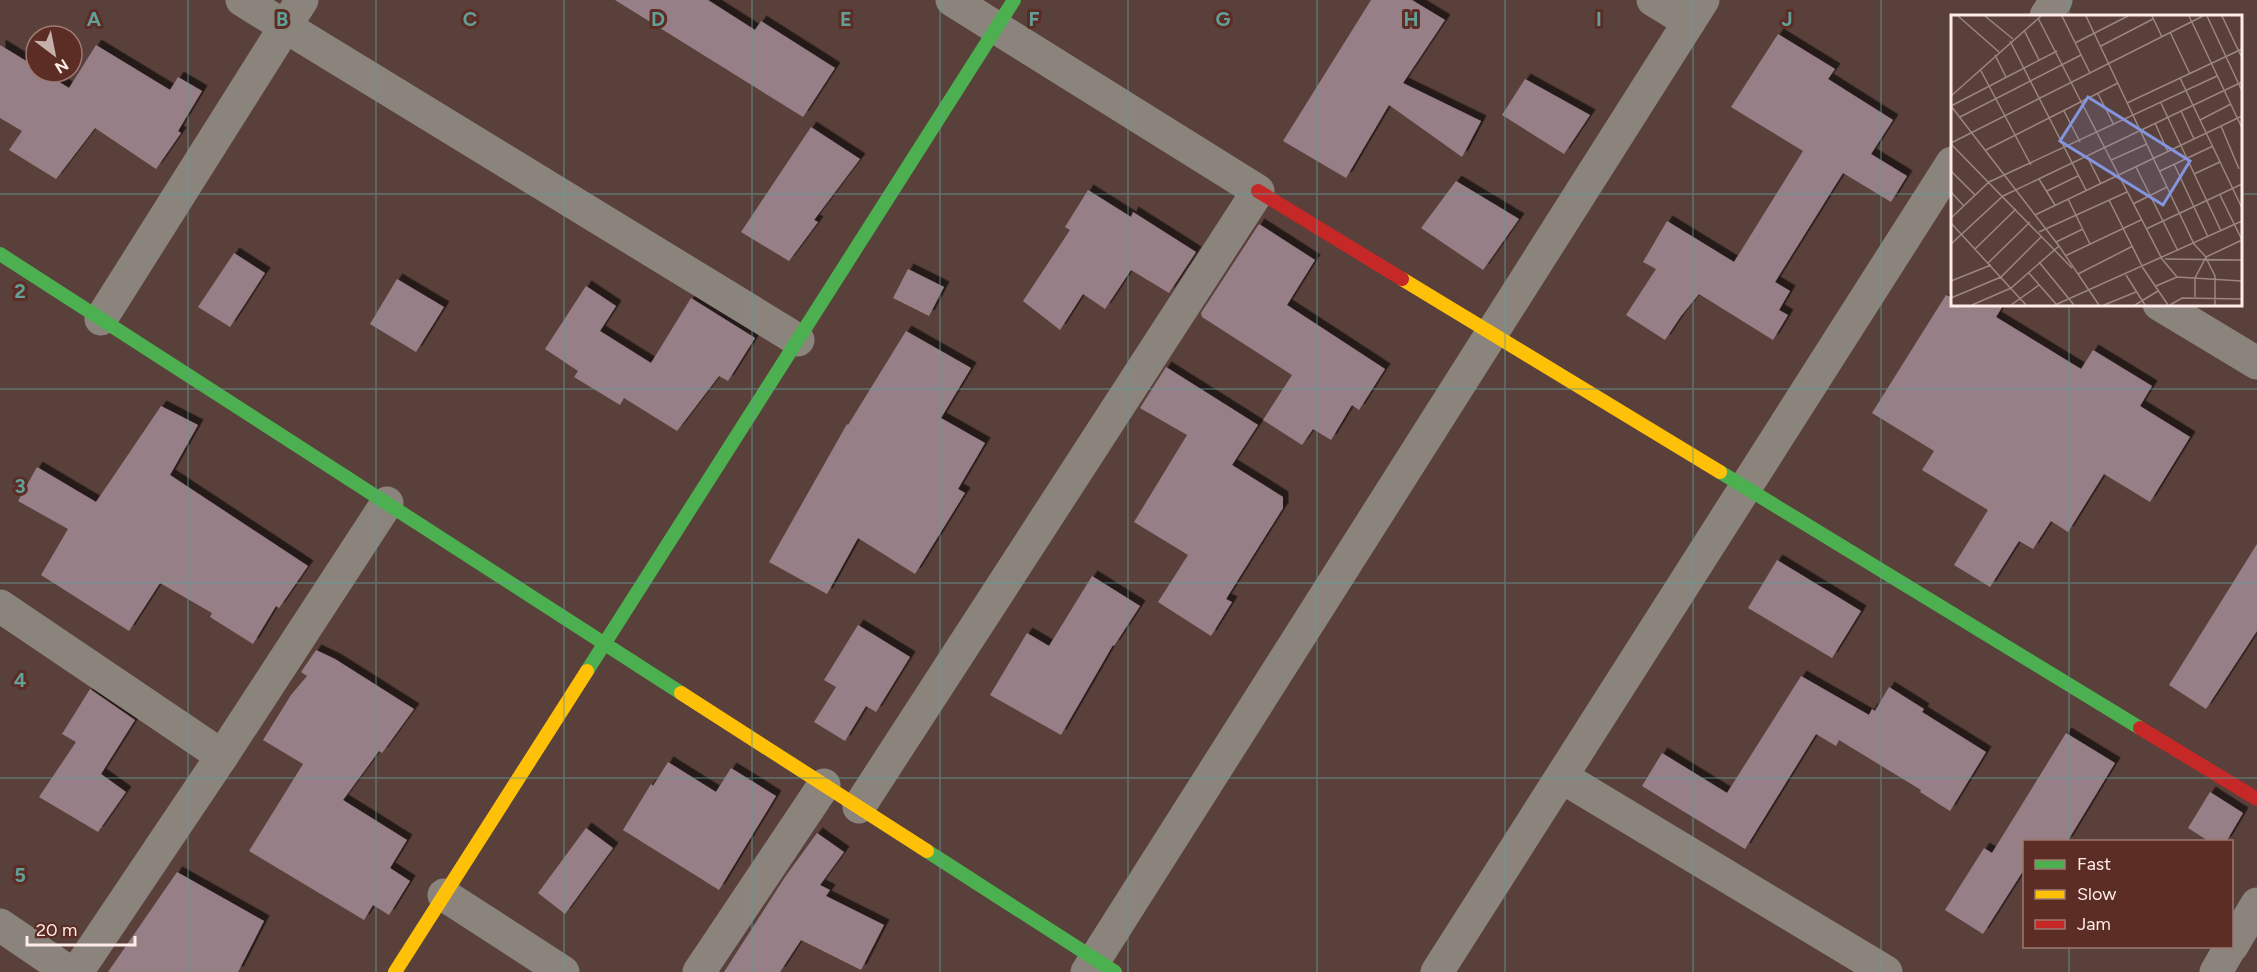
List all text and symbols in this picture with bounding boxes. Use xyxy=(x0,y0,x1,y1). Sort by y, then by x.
text: A xyxy=(87,7,102,31)
text: B xyxy=(276,7,288,31)
text: C xyxy=(463,7,477,31)
text: D xyxy=(651,7,665,31)
text: E xyxy=(840,7,852,31)
text: F xyxy=(1028,7,1040,31)
text: G xyxy=(1216,7,1231,31)
text: H xyxy=(1404,7,1419,31)
text: I xyxy=(1596,7,1602,31)
text: J xyxy=(1781,7,1793,31)
inset map xyxy=(1951,15,2242,306)
north arrow xyxy=(24,24,84,84)
text: N xyxy=(51,55,72,78)
text: 2 xyxy=(14,279,26,303)
text: 3 xyxy=(14,474,26,498)
text: 4 xyxy=(14,668,27,692)
legend xyxy=(2023,840,2233,948)
text: Fast xyxy=(2077,853,2111,875)
text: 5 xyxy=(14,863,26,887)
text: Slow xyxy=(2077,883,2116,905)
scale bar xyxy=(27,909,135,947)
text: Jam xyxy=(2077,913,2111,935)
text: 20 m xyxy=(36,919,77,941)

